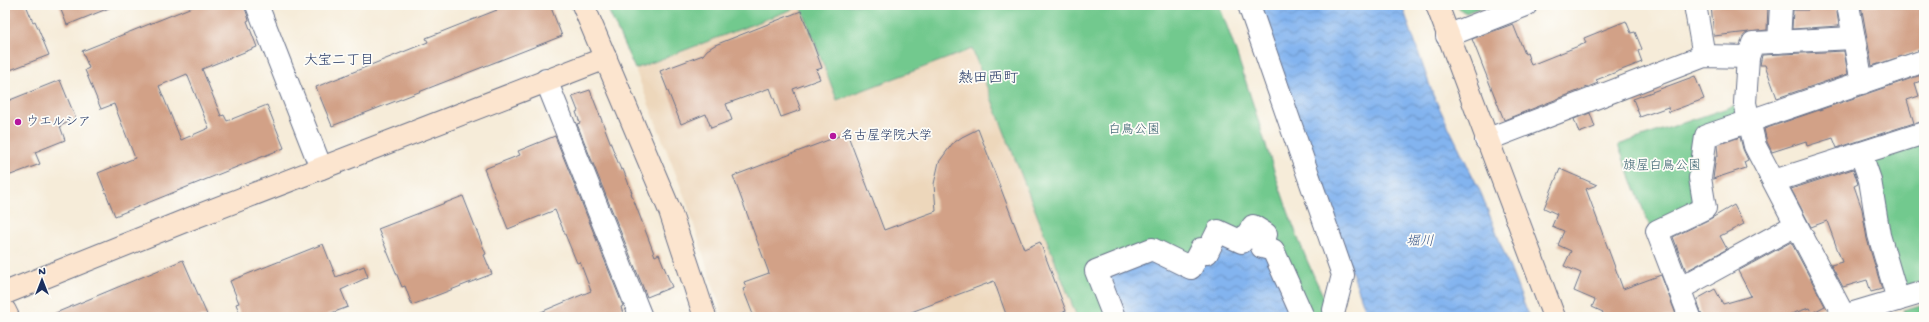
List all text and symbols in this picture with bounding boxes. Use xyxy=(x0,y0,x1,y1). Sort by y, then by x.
district label: 大宝二丁目 xyxy=(304,53,374,70)
district label: 熱田西町 xyxy=(958,69,1019,88)
place label: ウエルシア xyxy=(26,115,91,130)
marker: ウエルシア xyxy=(13,117,23,127)
park label: 白鳥公園 xyxy=(1108,122,1160,138)
place label: 名古屋学院大学 xyxy=(841,128,932,144)
marker: 名古屋学院大学 xyxy=(828,131,838,141)
park label: 旗屋白鳥公園 xyxy=(1623,158,1701,174)
water label: 堀川 xyxy=(1406,234,1434,251)
north arrow xyxy=(22,260,62,300)
text: N xyxy=(38,266,46,278)

